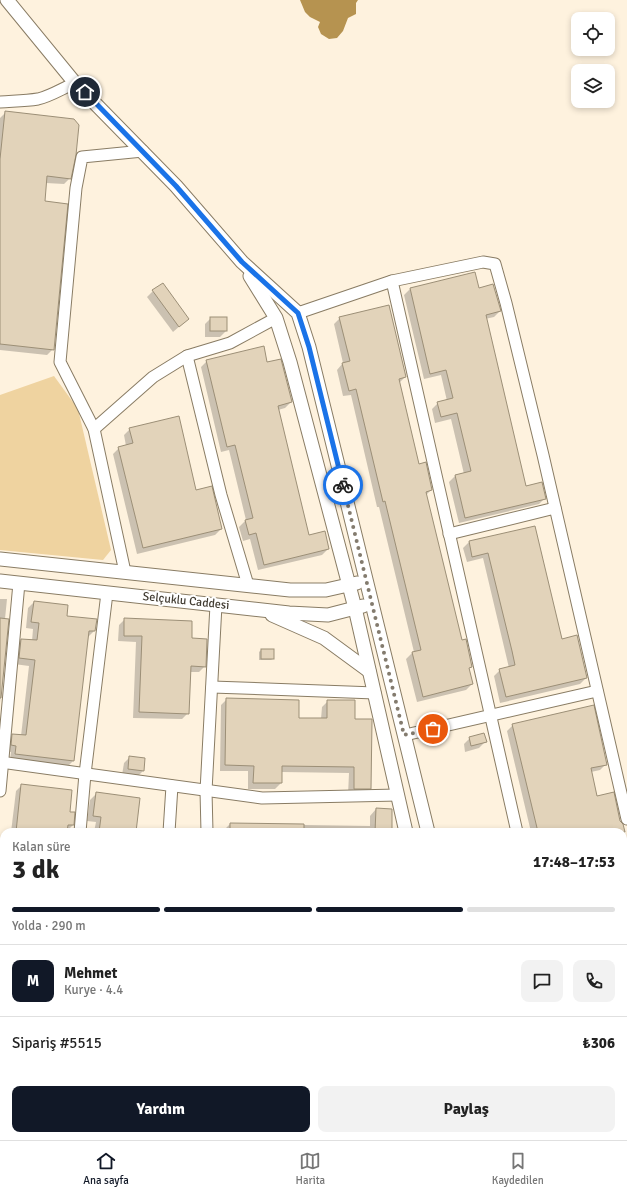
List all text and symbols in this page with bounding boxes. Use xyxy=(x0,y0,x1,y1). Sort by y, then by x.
map controls xyxy=(571,12,615,108)
button: locate xyxy=(571,12,615,56)
button: layers xyxy=(571,64,615,108)
pin xyxy=(68,75,102,109)
icon: home xyxy=(74,81,96,103)
courier xyxy=(323,465,363,505)
icon: bike xyxy=(332,474,354,496)
street label: Selçuklu Caddesi xyxy=(142,589,230,613)
pin xyxy=(416,712,450,746)
icon: bag xyxy=(422,718,444,740)
text: Kalan süre xyxy=(12,839,71,855)
text: 17:48–17:53 xyxy=(533,853,615,871)
text: 3 dk xyxy=(12,854,59,886)
text: Yolda · 290 m xyxy=(12,918,86,934)
button: chat xyxy=(521,960,563,1002)
button: phone xyxy=(573,960,615,1002)
text: Mehmet xyxy=(64,964,117,982)
text: M xyxy=(27,972,39,990)
text: Kurye · 4.4 xyxy=(64,982,123,998)
text: Sipariş #5515 xyxy=(12,1034,102,1052)
text: ₺306 xyxy=(583,1034,615,1052)
button: Yardım xyxy=(12,1086,310,1132)
button: Paylaş xyxy=(318,1086,615,1132)
tab: Ana sayfa xyxy=(83,1150,129,1187)
tab: Harita xyxy=(296,1150,325,1187)
tab: Kaydedilen xyxy=(492,1150,544,1187)

